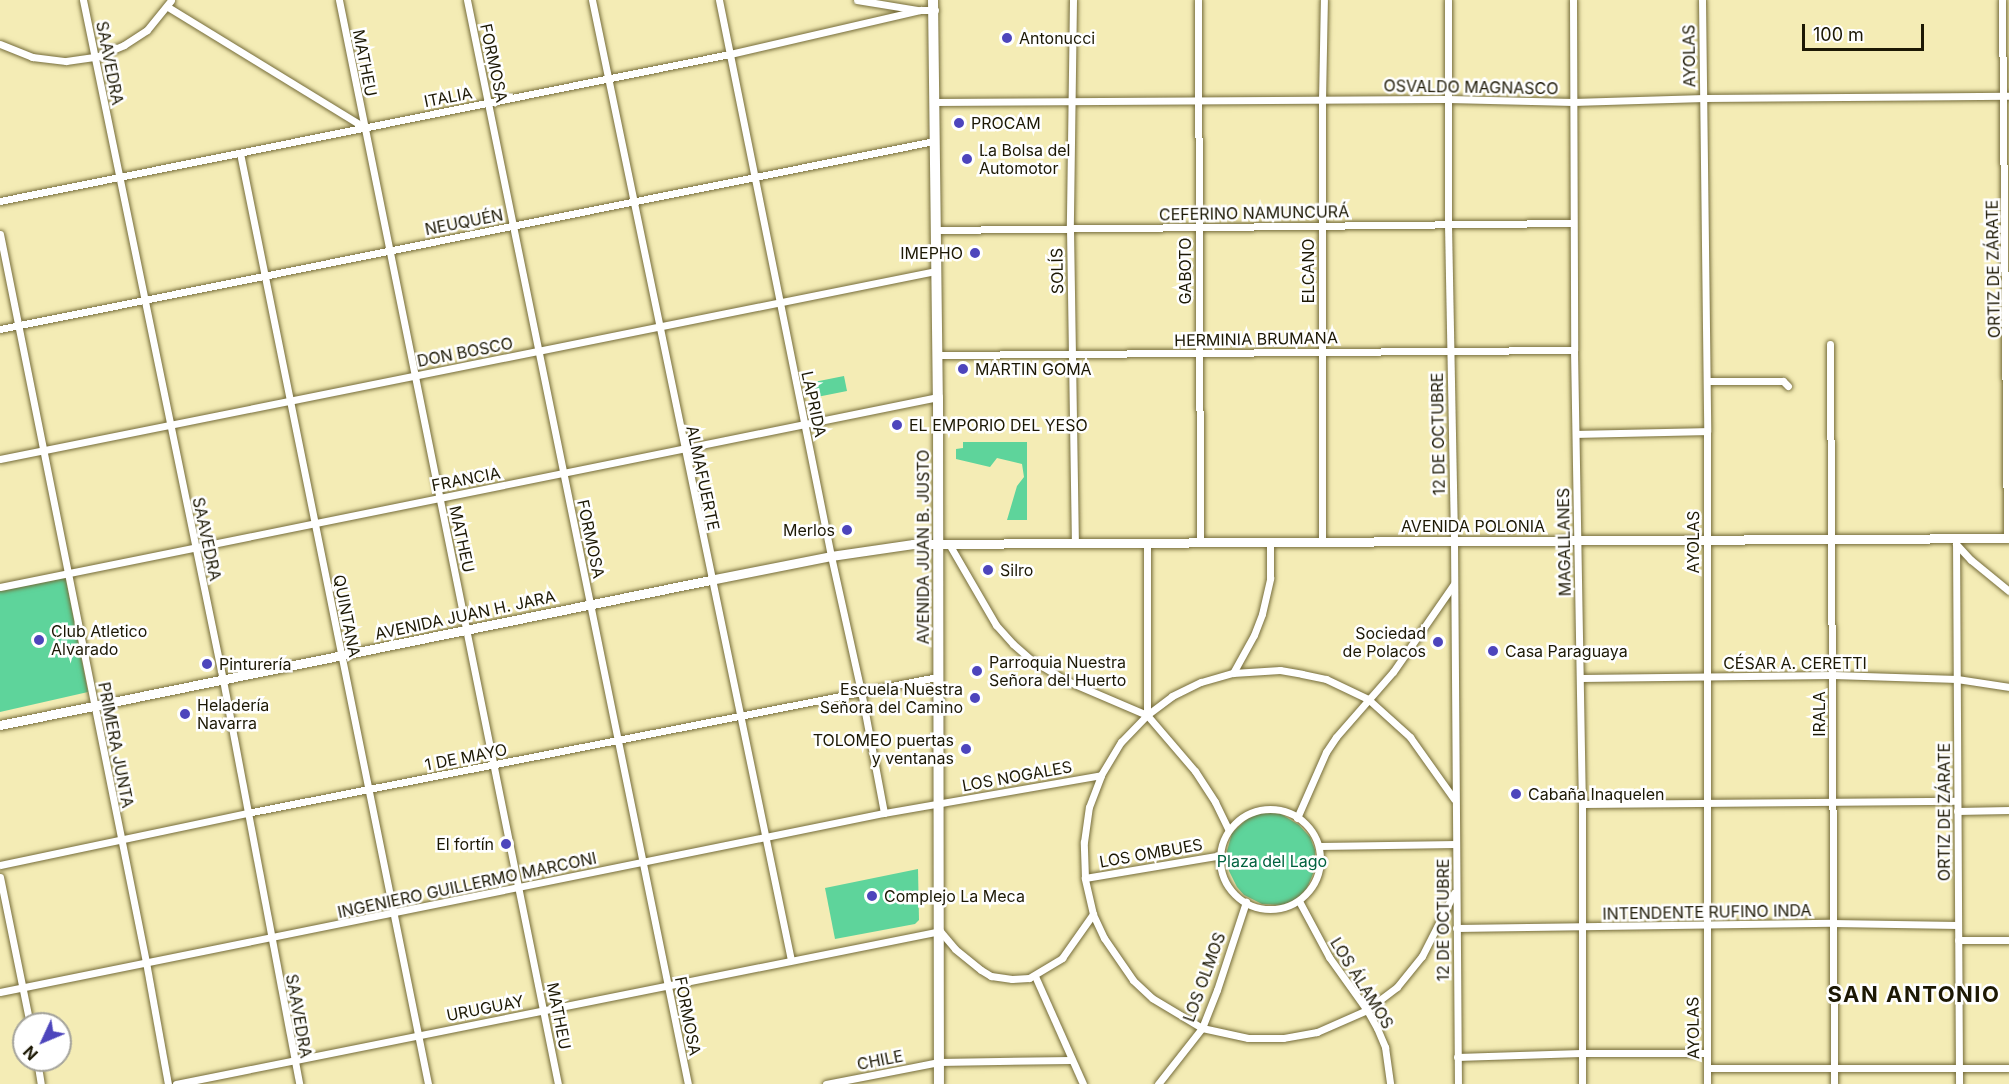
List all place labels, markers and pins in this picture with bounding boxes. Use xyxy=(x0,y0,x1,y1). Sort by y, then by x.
place label: Antonucci xyxy=(1019,28,1095,48)
marker: Antonucci xyxy=(1000,31,1014,45)
place label: PROCAM xyxy=(971,113,1041,133)
marker: PROCAM xyxy=(952,116,966,130)
place label: La Bolsa del Automotor xyxy=(979,140,1070,178)
marker: La Bolsa del Automotor xyxy=(960,152,974,166)
place label: IMEPHO xyxy=(900,243,963,263)
marker: IMEPHO xyxy=(968,246,982,260)
place label: MARTIN GOMA xyxy=(975,359,1092,379)
marker: MARTIN GOMA xyxy=(956,362,970,376)
place label: EL EMPORIO DEL YESO xyxy=(909,415,1088,435)
marker: EL EMPORIO DEL YESO xyxy=(890,418,904,432)
place label: Merlos xyxy=(783,520,835,540)
marker: Merlos xyxy=(840,523,854,537)
place label: Silro xyxy=(1000,560,1033,580)
marker: Silro xyxy=(981,563,995,577)
place label: Club Atletico Alvarado xyxy=(51,621,147,659)
place label: Sociedad de Polacos xyxy=(1343,623,1426,661)
marker: Club Atletico Alvarado xyxy=(32,633,46,647)
marker: Sociedad de Polacos xyxy=(1431,635,1445,649)
place label: Casa Paraguaya xyxy=(1505,641,1628,661)
marker: Casa Paraguaya xyxy=(1486,644,1500,658)
place label: Parroquia Nuestra Señora del Huerto xyxy=(989,652,1126,690)
place label: Pinturería xyxy=(219,654,291,674)
marker: Pinturería xyxy=(200,657,214,671)
marker: Parroquia Nuestra Señora del Huerto xyxy=(970,664,984,678)
place label: Escuela Nuestra Señora del Camino xyxy=(820,679,963,717)
marker: Escuela Nuestra Señora del Camino xyxy=(968,691,982,705)
place label: Heladería Navarra xyxy=(197,695,269,733)
marker: Heladería Navarra xyxy=(178,707,192,721)
place label: TOLOMEO puertas y ventanas xyxy=(813,730,954,768)
marker: TOLOMEO puertas y ventanas xyxy=(959,742,973,756)
place label: Cabaña Inaquelen xyxy=(1528,784,1665,804)
marker: Cabaña Inaquelen xyxy=(1509,787,1523,801)
place label: El fortín xyxy=(436,834,494,854)
marker: El fortín xyxy=(499,837,513,851)
place label: Complejo La Meca xyxy=(884,886,1025,906)
marker: Complejo La Meca xyxy=(865,889,879,903)

